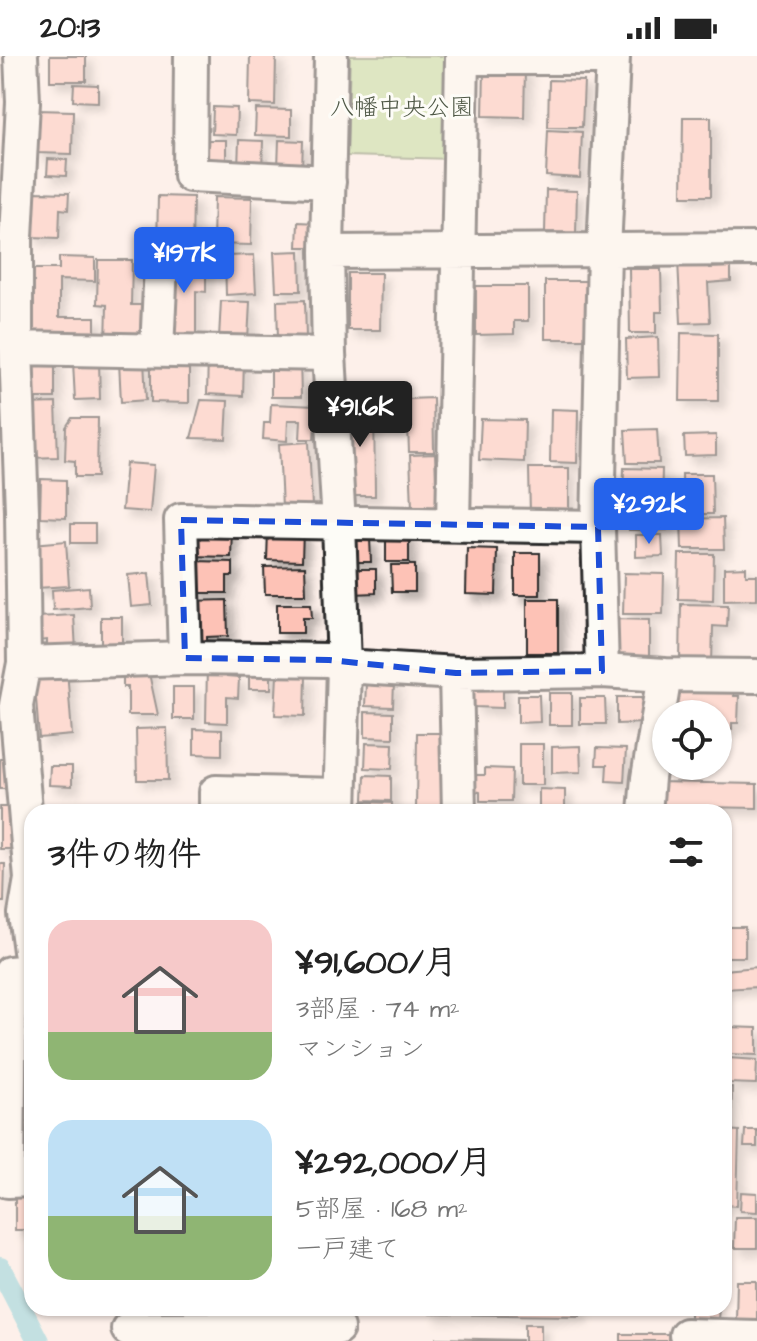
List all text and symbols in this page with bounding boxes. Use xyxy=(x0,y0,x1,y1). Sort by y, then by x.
text: 20:13 xyxy=(40,7,100,49)
park label: 八幡中央公園 xyxy=(330,91,474,125)
pin: ¥197K xyxy=(128,227,240,295)
text: ¥197K xyxy=(152,235,216,271)
pin: ¥91.6K xyxy=(295,381,425,449)
text: ¥91.6K xyxy=(326,389,394,425)
pin: ¥292K xyxy=(593,478,705,546)
text: ¥292K xyxy=(612,486,686,522)
map controls xyxy=(652,700,732,780)
button: locate xyxy=(652,700,732,780)
icon: filters xyxy=(664,830,708,874)
text: 3件の物件 xyxy=(48,831,201,879)
text: ¥91,600/月 xyxy=(296,939,458,987)
icon: home xyxy=(112,952,208,1048)
text: 3部屋 · 74 m² xyxy=(296,991,460,1027)
text: マンション xyxy=(296,1031,425,1067)
text: ¥292,000/月 xyxy=(296,1139,492,1187)
icon: home xyxy=(112,1152,208,1248)
text: 5部屋 · 168 m² xyxy=(296,1191,468,1227)
text: 一戸建て xyxy=(296,1231,400,1267)

